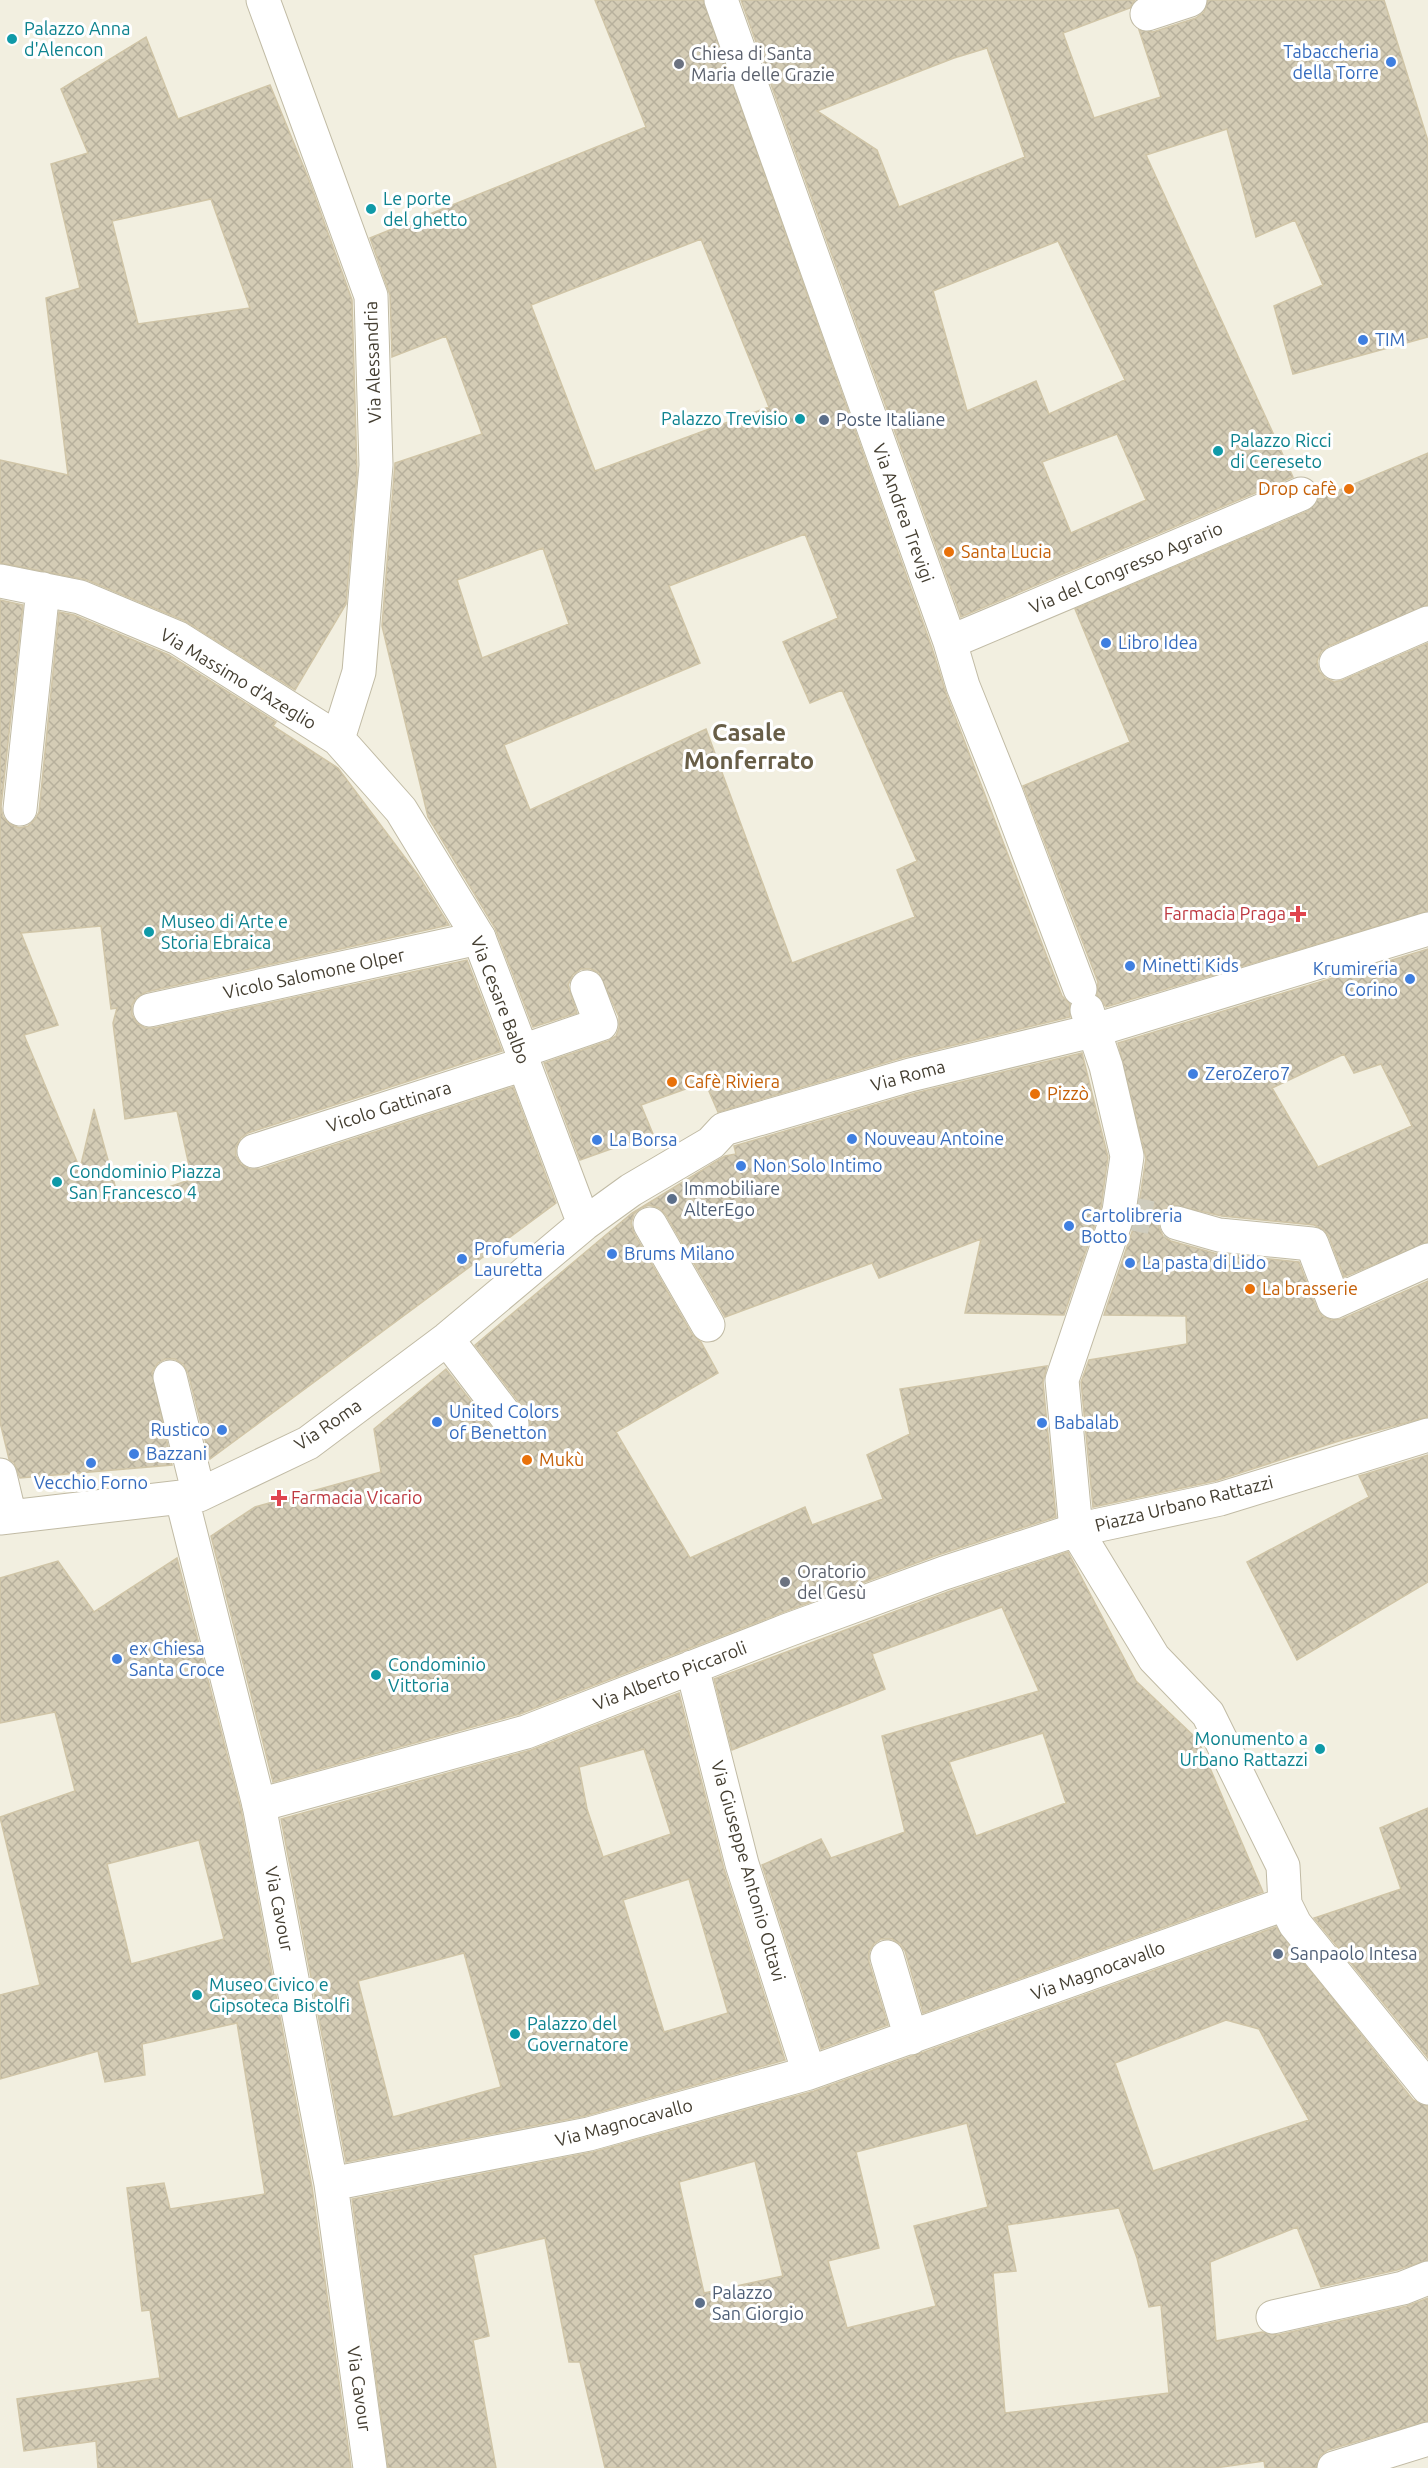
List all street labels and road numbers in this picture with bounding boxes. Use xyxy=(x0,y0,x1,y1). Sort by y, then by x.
street label: Via Alessandria xyxy=(360,301,384,423)
street label: Via Andrea Trevigi xyxy=(870,440,938,585)
street label: Via del Congresso Agrario xyxy=(1026,517,1225,617)
street label: Via Massimo d'Azeglio xyxy=(157,624,320,733)
street label: Via Cesare Balbo xyxy=(467,933,534,1066)
street label: Vicolo Salomone Olper xyxy=(221,944,406,1002)
street label: Via Roma xyxy=(868,1056,947,1095)
street label: Vicolo Gattinara xyxy=(324,1076,454,1136)
street label: Via Roma xyxy=(290,1395,365,1454)
street label: Piazza Urbano Rattazzi xyxy=(1093,1471,1275,1535)
street label: Via Alberto Piccaroli xyxy=(590,1637,749,1714)
street label: Via Giuseppe Antonio Ottavi xyxy=(708,1758,790,1983)
street label: Via Cavour xyxy=(262,1864,298,1953)
street label: Via Magnocavallo xyxy=(1028,1936,1167,2004)
street label: Via Magnocavallo xyxy=(553,2094,695,2150)
street label: Via Cavour xyxy=(344,2345,376,2433)

